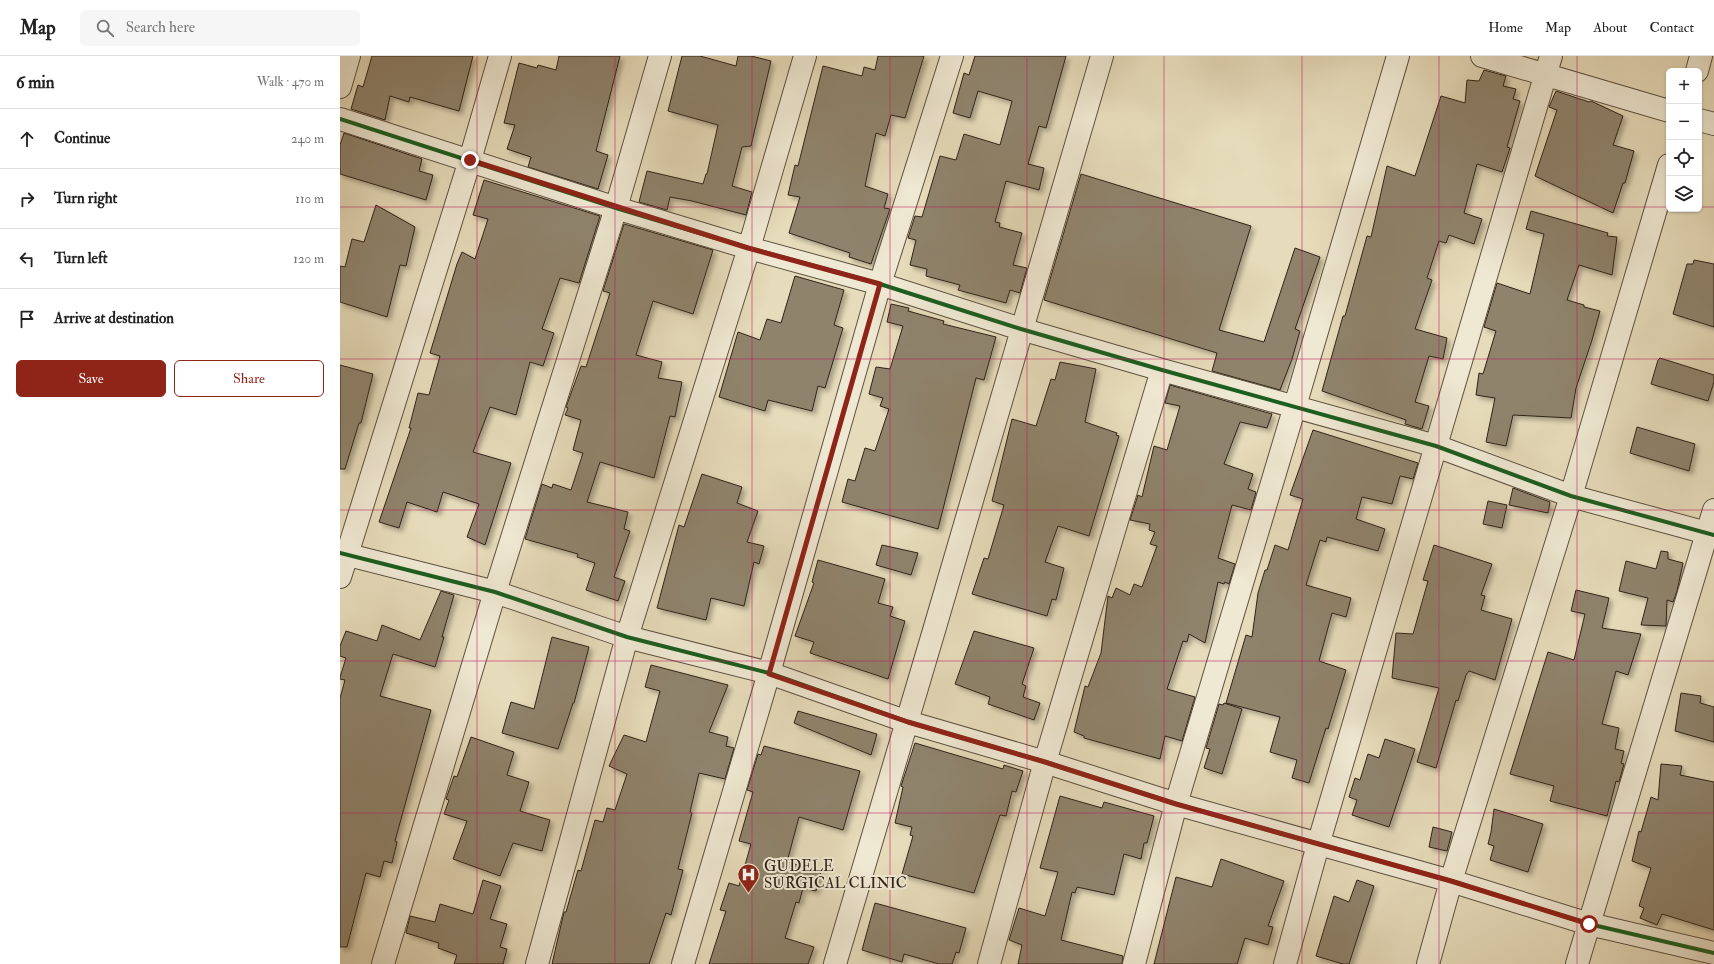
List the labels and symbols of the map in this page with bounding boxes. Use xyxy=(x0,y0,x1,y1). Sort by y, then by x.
route end xyxy=(461,151,479,169)
place label: GUDELE SURGICAL CLINIC xyxy=(764,857,907,893)
hospital icon: GUDELE SURGICAL CLINIC xyxy=(736,862,762,895)
route start xyxy=(1580,915,1598,933)

